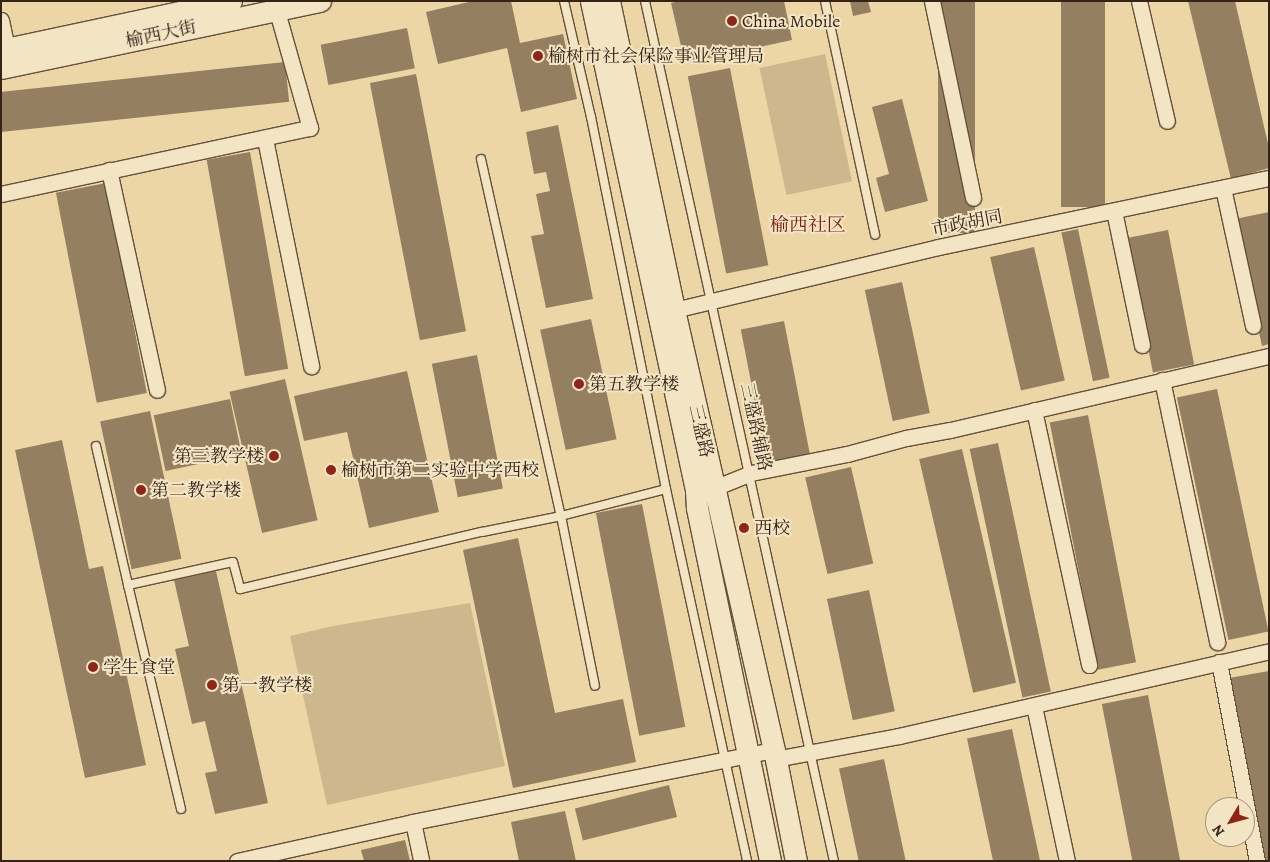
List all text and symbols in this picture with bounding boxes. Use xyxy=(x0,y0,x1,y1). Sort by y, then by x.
place label: China Mobile xyxy=(742,10,840,32)
marker: China Mobile xyxy=(726,15,738,27)
street label: 榆西大街 xyxy=(124,16,198,52)
place label: 榆树市社会保险事业管理局 xyxy=(548,45,764,67)
marker: 榆树市社会保险事业管理局 xyxy=(532,50,544,62)
street label: 市政胡同 xyxy=(930,206,1004,240)
district label: 榆西社区 xyxy=(770,215,846,237)
place label: 第五教学楼 xyxy=(589,373,679,395)
marker: 第五教学楼 xyxy=(573,378,585,390)
street label: 三盛路辅路 xyxy=(736,381,776,473)
street label: 三盛路 xyxy=(684,402,718,460)
place label: 第三教学楼 xyxy=(174,445,264,467)
marker: 第三教学楼 xyxy=(268,450,280,462)
place label: 榆树市第二实验中学西校 xyxy=(341,459,539,481)
marker: 榆树市第二实验中学西校 xyxy=(325,464,337,476)
place label: 第二教学楼 xyxy=(151,479,241,501)
marker: 第二教学楼 xyxy=(135,484,147,496)
place label: 西校 xyxy=(754,517,790,539)
marker: 西校 xyxy=(738,522,750,534)
place label: 学生食堂 xyxy=(103,656,175,678)
marker: 学生食堂 xyxy=(87,661,99,673)
place label: 第一教学楼 xyxy=(222,674,312,696)
marker: 第一教学楼 xyxy=(206,679,218,691)
north arrow xyxy=(1205,797,1255,847)
text: N xyxy=(1208,821,1229,841)

